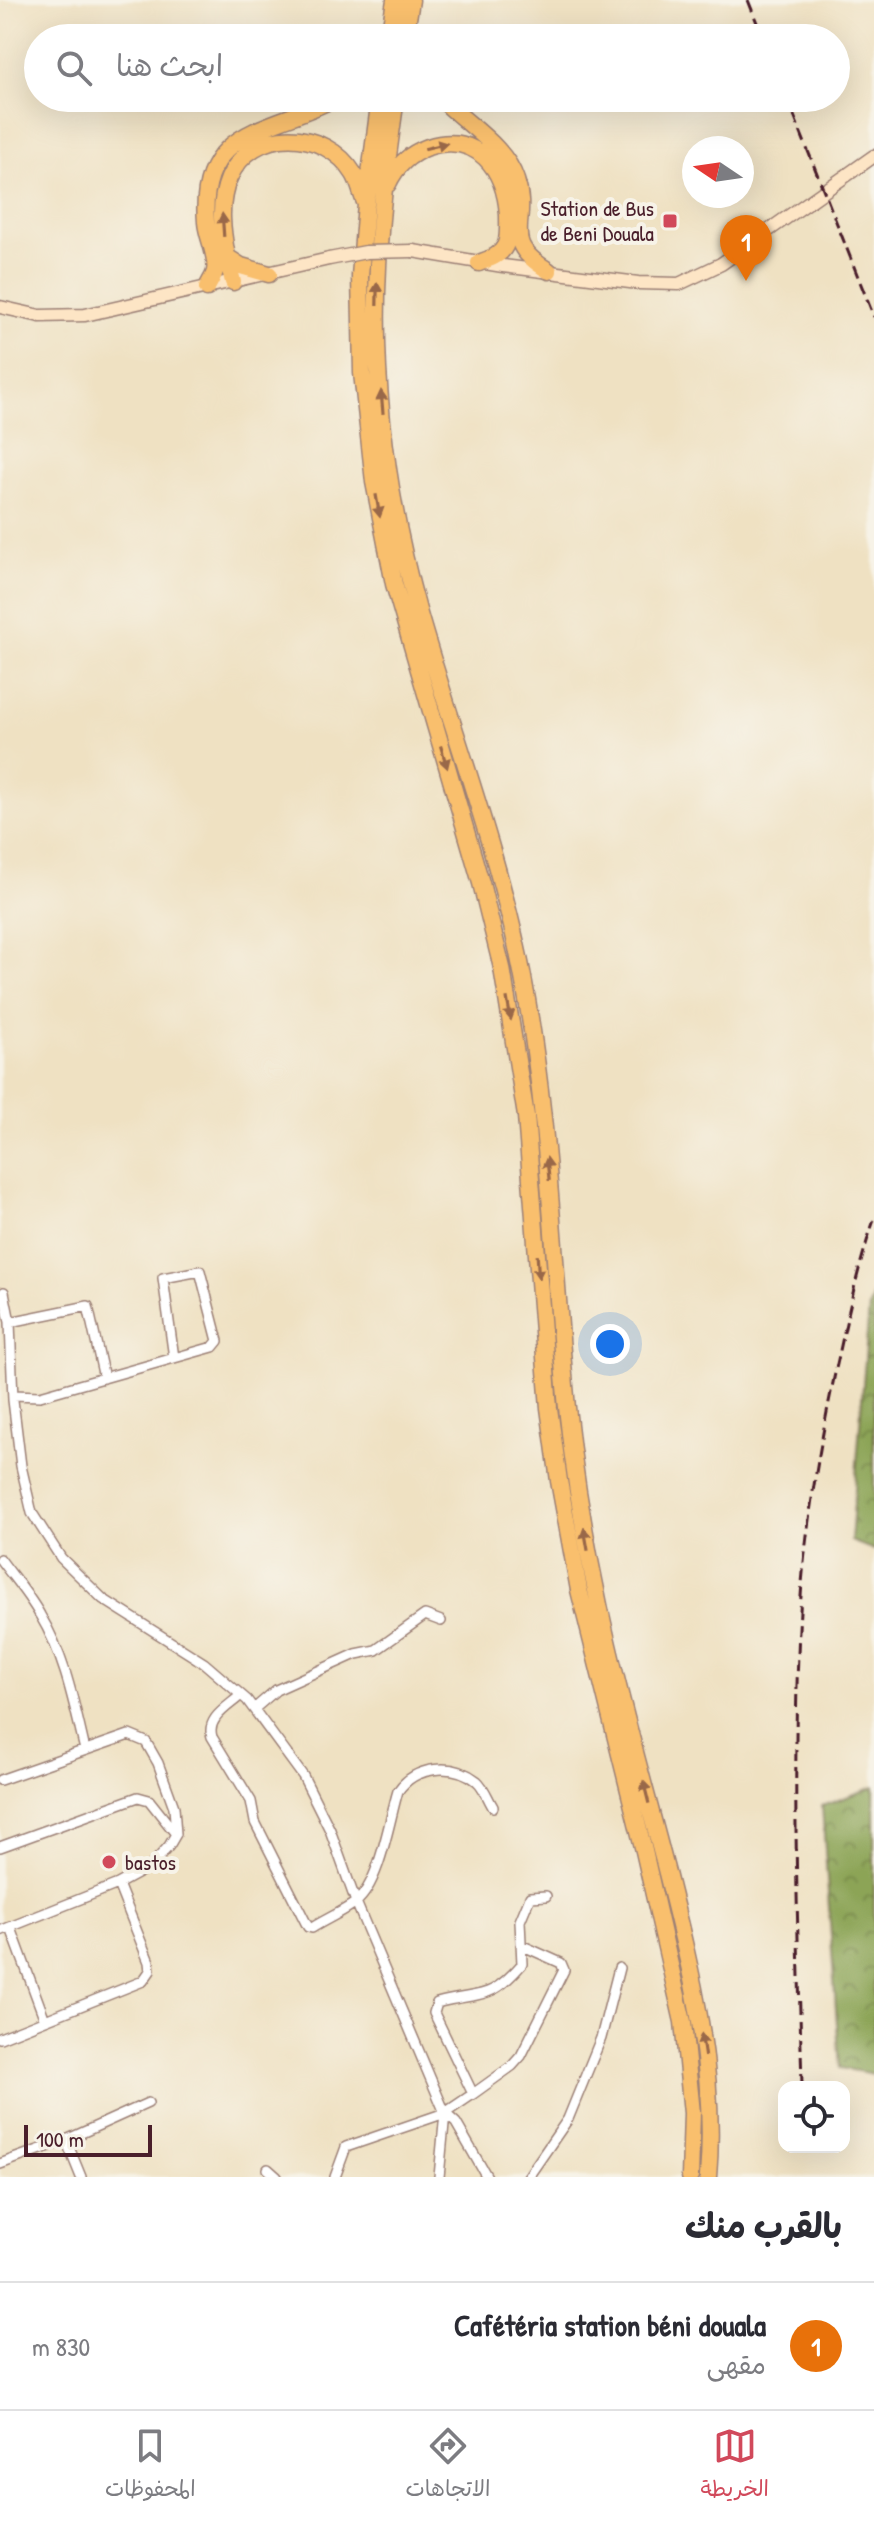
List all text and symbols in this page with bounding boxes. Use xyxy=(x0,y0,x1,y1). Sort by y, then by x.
search box xyxy=(24,24,850,112)
text: ابحث هنا xyxy=(116,45,223,85)
icon: search xyxy=(52,46,96,90)
north arrow xyxy=(682,136,754,208)
one-way arrow xyxy=(423,139,448,152)
place label: Station de Bus de Beni Douala xyxy=(541,193,654,248)
one-way arrow xyxy=(216,212,229,237)
marker: Station de Bus de Beni Douala xyxy=(661,212,679,230)
pin: 1 xyxy=(720,215,772,281)
one-way arrow xyxy=(371,281,383,306)
one-way arrow xyxy=(375,389,388,414)
one-way arrow xyxy=(373,494,385,519)
one-way arrow xyxy=(438,746,451,770)
one-way arrow xyxy=(503,997,516,1022)
one-way arrow xyxy=(541,1156,554,1181)
one-way arrow xyxy=(532,1255,545,1280)
your location xyxy=(590,1324,630,1364)
one-way arrow xyxy=(580,1526,592,1551)
one-way arrow xyxy=(639,1779,651,1804)
place label: bastos xyxy=(125,1847,176,1877)
marker: bastos xyxy=(100,1853,118,1871)
one-way arrow xyxy=(696,2032,709,2057)
map controls xyxy=(778,2081,850,2153)
button: locate xyxy=(778,2081,850,2153)
scale bar xyxy=(24,2121,152,2157)
text: 100 m xyxy=(36,2124,84,2154)
text: بالقرب منك xyxy=(685,2203,842,2249)
text: Cafétéria station béni douala xyxy=(454,2305,766,2345)
text: 830 m xyxy=(32,2329,90,2364)
text: 1 xyxy=(811,2329,821,2364)
text: مقهى xyxy=(707,2347,766,2382)
tab: المحفوظات xyxy=(105,2424,196,2508)
tab: الاتجاهات xyxy=(405,2424,490,2508)
tab: الخريطة xyxy=(700,2424,769,2508)

